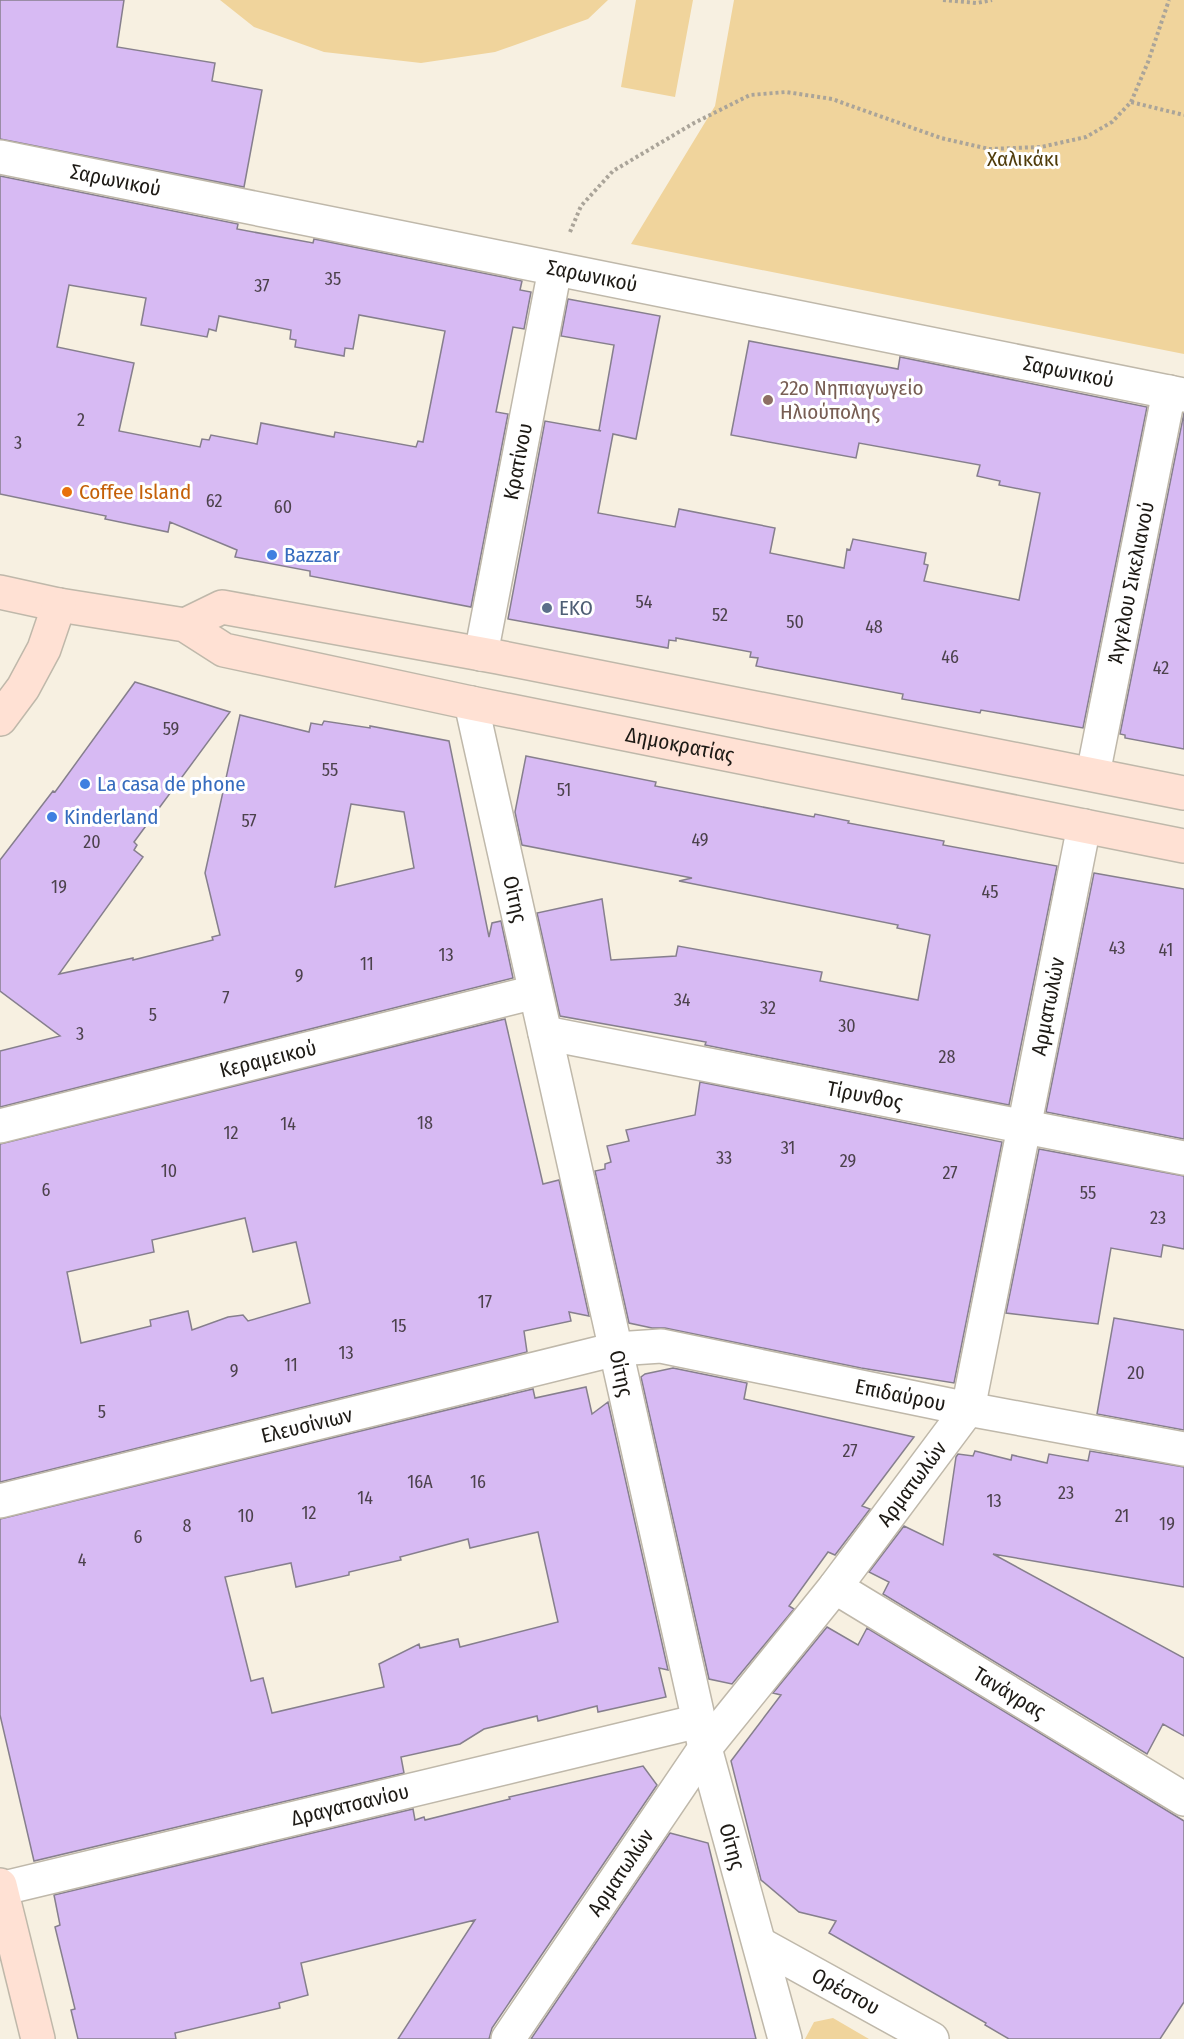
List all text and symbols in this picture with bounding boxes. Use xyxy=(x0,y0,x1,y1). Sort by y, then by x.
park label: Χαλικάκι xyxy=(987,146,1059,172)
street label: Σαρωνικού xyxy=(68,158,163,202)
street label: Σαρωνικού xyxy=(544,254,640,298)
house number: 35 xyxy=(325,268,341,290)
house number: 37 xyxy=(254,275,270,297)
street label: Σαρωνικού xyxy=(1021,350,1116,394)
place label: 22ο Νηπιαγωγείο Ηλιούπολης xyxy=(780,375,924,425)
marker: 22ο Νηπιαγωγείο Ηλιούπολης xyxy=(761,393,775,407)
house number: 2 xyxy=(77,409,85,431)
street label: Κρατίνου xyxy=(498,421,538,502)
house number: 3 xyxy=(14,432,22,454)
place label: Coffee Island xyxy=(79,479,191,505)
marker: Coffee Island xyxy=(60,485,74,499)
house number: 62 xyxy=(206,490,222,512)
house number: 60 xyxy=(274,496,292,518)
street label: Άγγελου Σικελιανού xyxy=(1102,499,1160,666)
place label: Bazzar xyxy=(284,542,340,568)
marker: Bazzar xyxy=(265,548,279,562)
house number: 54 xyxy=(636,591,653,613)
place label: EKO xyxy=(559,595,593,621)
marker: EKO xyxy=(540,601,554,615)
house number: 52 xyxy=(712,604,728,626)
house number: 50 xyxy=(786,611,804,633)
house number: 48 xyxy=(865,616,883,638)
house number: 46 xyxy=(941,646,959,668)
house number: 42 xyxy=(1153,657,1169,679)
house number: 59 xyxy=(163,718,179,740)
street label: Δημοκρατίας xyxy=(623,721,737,769)
house number: 55 xyxy=(322,759,338,781)
place label: La casa de phone xyxy=(97,771,246,797)
marker: La casa de phone xyxy=(78,777,92,791)
house number: 51 xyxy=(557,779,571,801)
place label: Kinderland xyxy=(64,804,158,830)
marker: Kinderland xyxy=(45,810,59,824)
house number: 57 xyxy=(241,810,257,832)
house number: 49 xyxy=(691,829,709,851)
house number: 20 xyxy=(83,831,101,853)
street label: Οίτης xyxy=(497,873,533,925)
house number: 19 xyxy=(51,876,67,898)
house number: 45 xyxy=(982,881,998,903)
house number: 43 xyxy=(1109,937,1125,959)
house number: 41 xyxy=(1159,939,1173,961)
house number: 13 xyxy=(438,944,454,966)
house number: 11 xyxy=(360,953,374,975)
street label: Αρματωλών xyxy=(1026,955,1071,1058)
house number: 9 xyxy=(295,965,303,987)
house number: 7 xyxy=(222,987,230,1009)
house number: 34 xyxy=(674,989,691,1011)
house number: 32 xyxy=(760,997,776,1019)
house number: 5 xyxy=(149,1004,157,1026)
house number: 30 xyxy=(838,1015,856,1037)
house number: 3 xyxy=(76,1023,84,1045)
street label: Κεραµεικού xyxy=(217,1034,319,1084)
house number: 28 xyxy=(939,1046,955,1068)
street label: Τίρυνθος xyxy=(825,1075,905,1116)
house number: 18 xyxy=(417,1112,433,1134)
house number: 14 xyxy=(280,1113,296,1135)
house number: 12 xyxy=(224,1122,239,1144)
house number: 31 xyxy=(781,1137,795,1159)
house number: 33 xyxy=(716,1147,732,1169)
house number: 29 xyxy=(840,1150,856,1172)
house number: 10 xyxy=(161,1160,177,1182)
house number: 27 xyxy=(942,1162,958,1184)
house number: 6 xyxy=(42,1179,51,1201)
house number: 55 xyxy=(1080,1182,1096,1204)
house number: 23 xyxy=(1150,1207,1166,1229)
house number: 17 xyxy=(478,1291,492,1313)
house number: 15 xyxy=(391,1315,407,1337)
house number: 13 xyxy=(338,1342,354,1364)
street label: Οίτης xyxy=(603,1348,639,1399)
house number: 11 xyxy=(284,1354,298,1376)
house number: 9 xyxy=(230,1360,238,1382)
house number: 20 xyxy=(1127,1362,1145,1384)
street label: Επιδαύρου xyxy=(853,1373,948,1417)
house number: 5 xyxy=(98,1401,106,1423)
street label: Ελευσίνιων xyxy=(258,1402,355,1449)
street label: Αρματωλών xyxy=(872,1436,952,1532)
house number: 27 xyxy=(842,1440,858,1462)
house number: 16Α xyxy=(407,1471,433,1493)
house number: 16 xyxy=(470,1471,486,1493)
house number: 23 xyxy=(1058,1482,1074,1504)
house number: 14 xyxy=(357,1487,373,1509)
house number: 13 xyxy=(986,1490,1002,1512)
house number: 12 xyxy=(302,1502,317,1524)
house number: 10 xyxy=(238,1505,254,1527)
house number: 21 xyxy=(1115,1505,1129,1527)
house number: 19 xyxy=(1159,1513,1175,1535)
house number: 8 xyxy=(183,1515,192,1537)
house number: 6 xyxy=(134,1526,143,1548)
house number: 4 xyxy=(78,1549,87,1571)
street label: Τανάγρας xyxy=(968,1661,1051,1725)
street label: Δραγατσανίου xyxy=(288,1778,412,1832)
street label: Οίτης xyxy=(713,1820,751,1873)
street label: Αρματωλών xyxy=(582,1824,659,1921)
street label: Ορέστου xyxy=(807,1962,884,2021)

